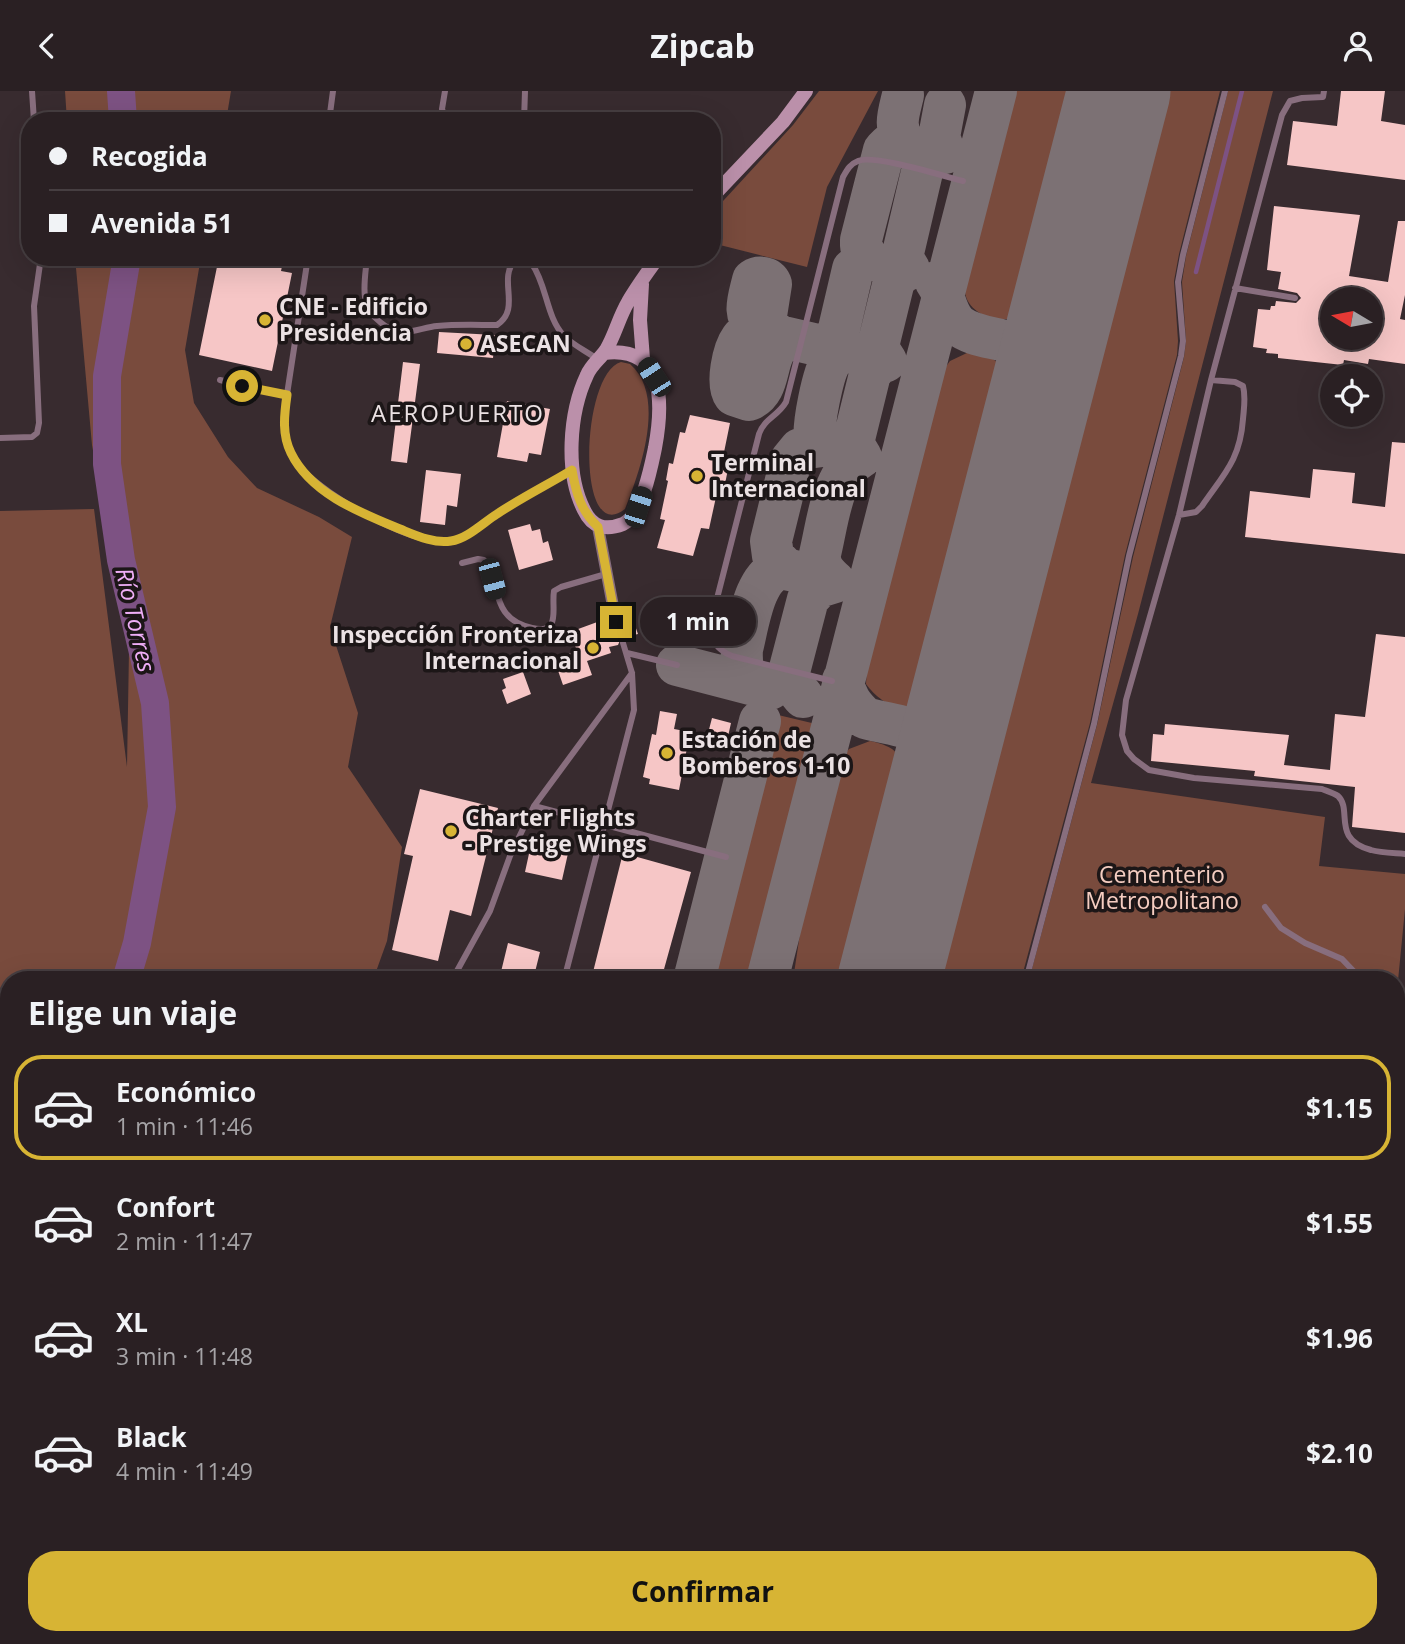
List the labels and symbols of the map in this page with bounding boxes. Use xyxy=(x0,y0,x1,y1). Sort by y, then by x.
north arrow xyxy=(1320,287,1382,350)
place label: CNE - Edificio Presidencia xyxy=(279,290,428,348)
marker: CNE - Edificio Presidencia xyxy=(257,312,273,328)
place label: ASECAN xyxy=(480,327,571,359)
marker: ASECAN xyxy=(458,336,474,352)
car xyxy=(634,354,675,400)
route start xyxy=(226,370,258,402)
district label: AEROPUERTO xyxy=(371,396,545,429)
place label: Terminal Internacional xyxy=(711,446,866,504)
marker: Terminal Internacional xyxy=(689,468,705,484)
car xyxy=(622,484,655,530)
car xyxy=(477,556,508,602)
water label: Río Torres xyxy=(108,564,164,675)
callout: 1 min xyxy=(640,597,756,647)
route end xyxy=(600,606,632,638)
place label: Inspección Fronteriza Internacional xyxy=(332,618,579,676)
marker: Inspección Fronteriza Internacional xyxy=(585,640,601,656)
place label: Estación de Bomberos 1-10 xyxy=(681,723,850,781)
marker: Estación de Bomberos 1-10 xyxy=(659,745,675,761)
place label: Charter Flights - Prestige Wings xyxy=(465,801,647,859)
marker: Charter Flights - Prestige Wings xyxy=(443,823,459,839)
park label: Cementerio Metropolitano xyxy=(1085,858,1239,916)

